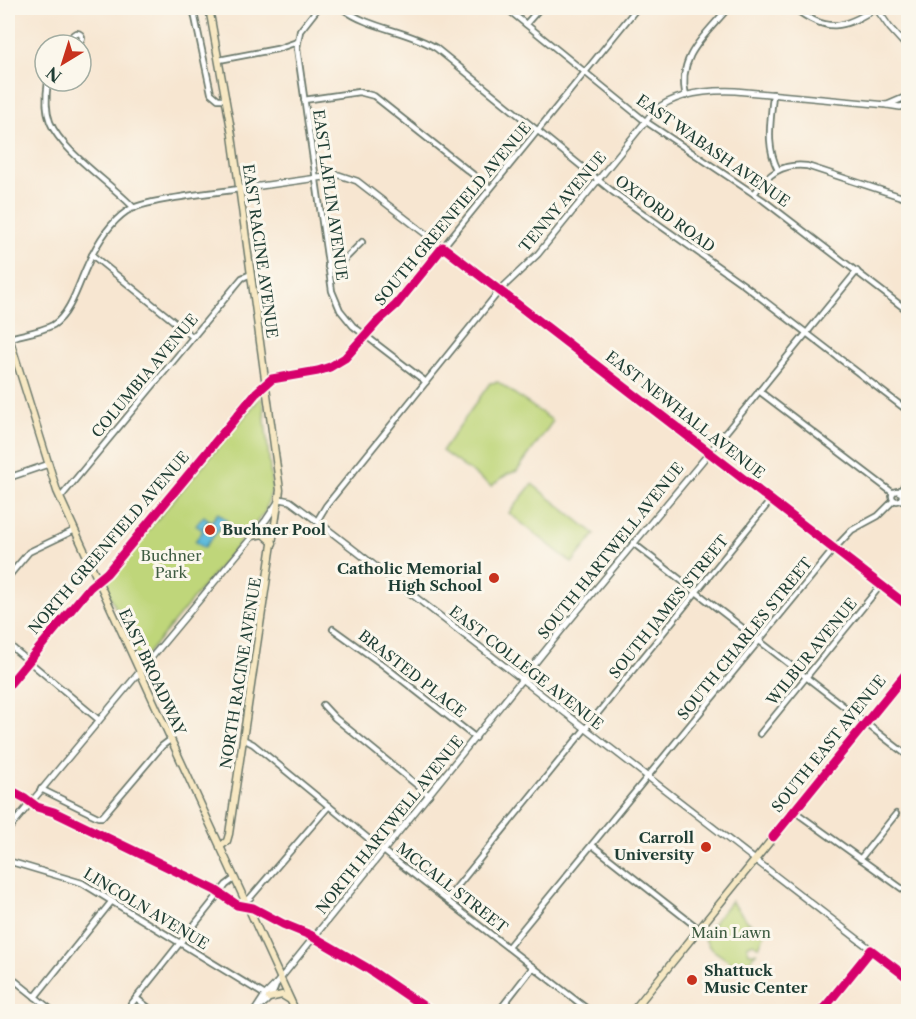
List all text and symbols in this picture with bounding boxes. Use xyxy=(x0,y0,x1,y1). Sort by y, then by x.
north arrow xyxy=(33,33,93,93)
text: N xyxy=(42,63,65,87)
street label: EAST WABASH AVENUE xyxy=(633,90,794,211)
street label: EAST LAFLIN AVENUE xyxy=(309,108,352,282)
street label: SOUTH GREENFIELD AVENUE xyxy=(370,118,535,309)
street label: TENNY AVENUE xyxy=(515,148,610,256)
street label: EAST RACINE AVENUE xyxy=(239,163,282,339)
street label: OXFORD ROAD xyxy=(612,171,719,256)
street label: COLUMBIA AVENUE xyxy=(87,310,202,441)
street label: EAST NEWHALL AVENUE xyxy=(602,347,769,483)
street label: NORTH GREENFIELD AVENUE xyxy=(24,447,193,638)
street label: SOUTH HARTWELL AVENUE xyxy=(533,459,688,643)
place label: Buchner Pool xyxy=(222,520,326,539)
marker: Buchner Pool xyxy=(203,523,217,537)
street label: SOUTH JAMES STREET xyxy=(605,531,733,682)
park label: Buchner Park xyxy=(140,546,202,582)
street label: SOUTH CHARLES STREET xyxy=(673,553,817,724)
place label: Catholic Memorial High School xyxy=(337,559,482,595)
marker: Catholic Memorial High School xyxy=(487,571,501,585)
street label: NORTH RACINE AVENUE xyxy=(216,576,265,770)
street label: WILBUR AVENUE xyxy=(762,594,861,710)
street label: EAST COLLEGE AVENUE xyxy=(445,602,607,734)
street label: EAST BROADWAY xyxy=(115,606,190,738)
street label: BRASTED PLACE xyxy=(355,626,470,722)
street label: SOUTH EAST AVENUE xyxy=(767,671,890,816)
street label: NORTH HARTWELL AVENUE xyxy=(312,732,467,918)
place label: Carroll University xyxy=(614,828,695,864)
street label: MCCALL STREET xyxy=(393,838,512,937)
marker: Carroll University xyxy=(699,840,713,854)
street label: LINCOLN AVENUE xyxy=(80,864,212,953)
park label: Main Lawn xyxy=(691,923,772,942)
place label: Shattuck Music Center xyxy=(704,961,808,997)
marker: Shattuck Music Center xyxy=(685,973,699,987)

